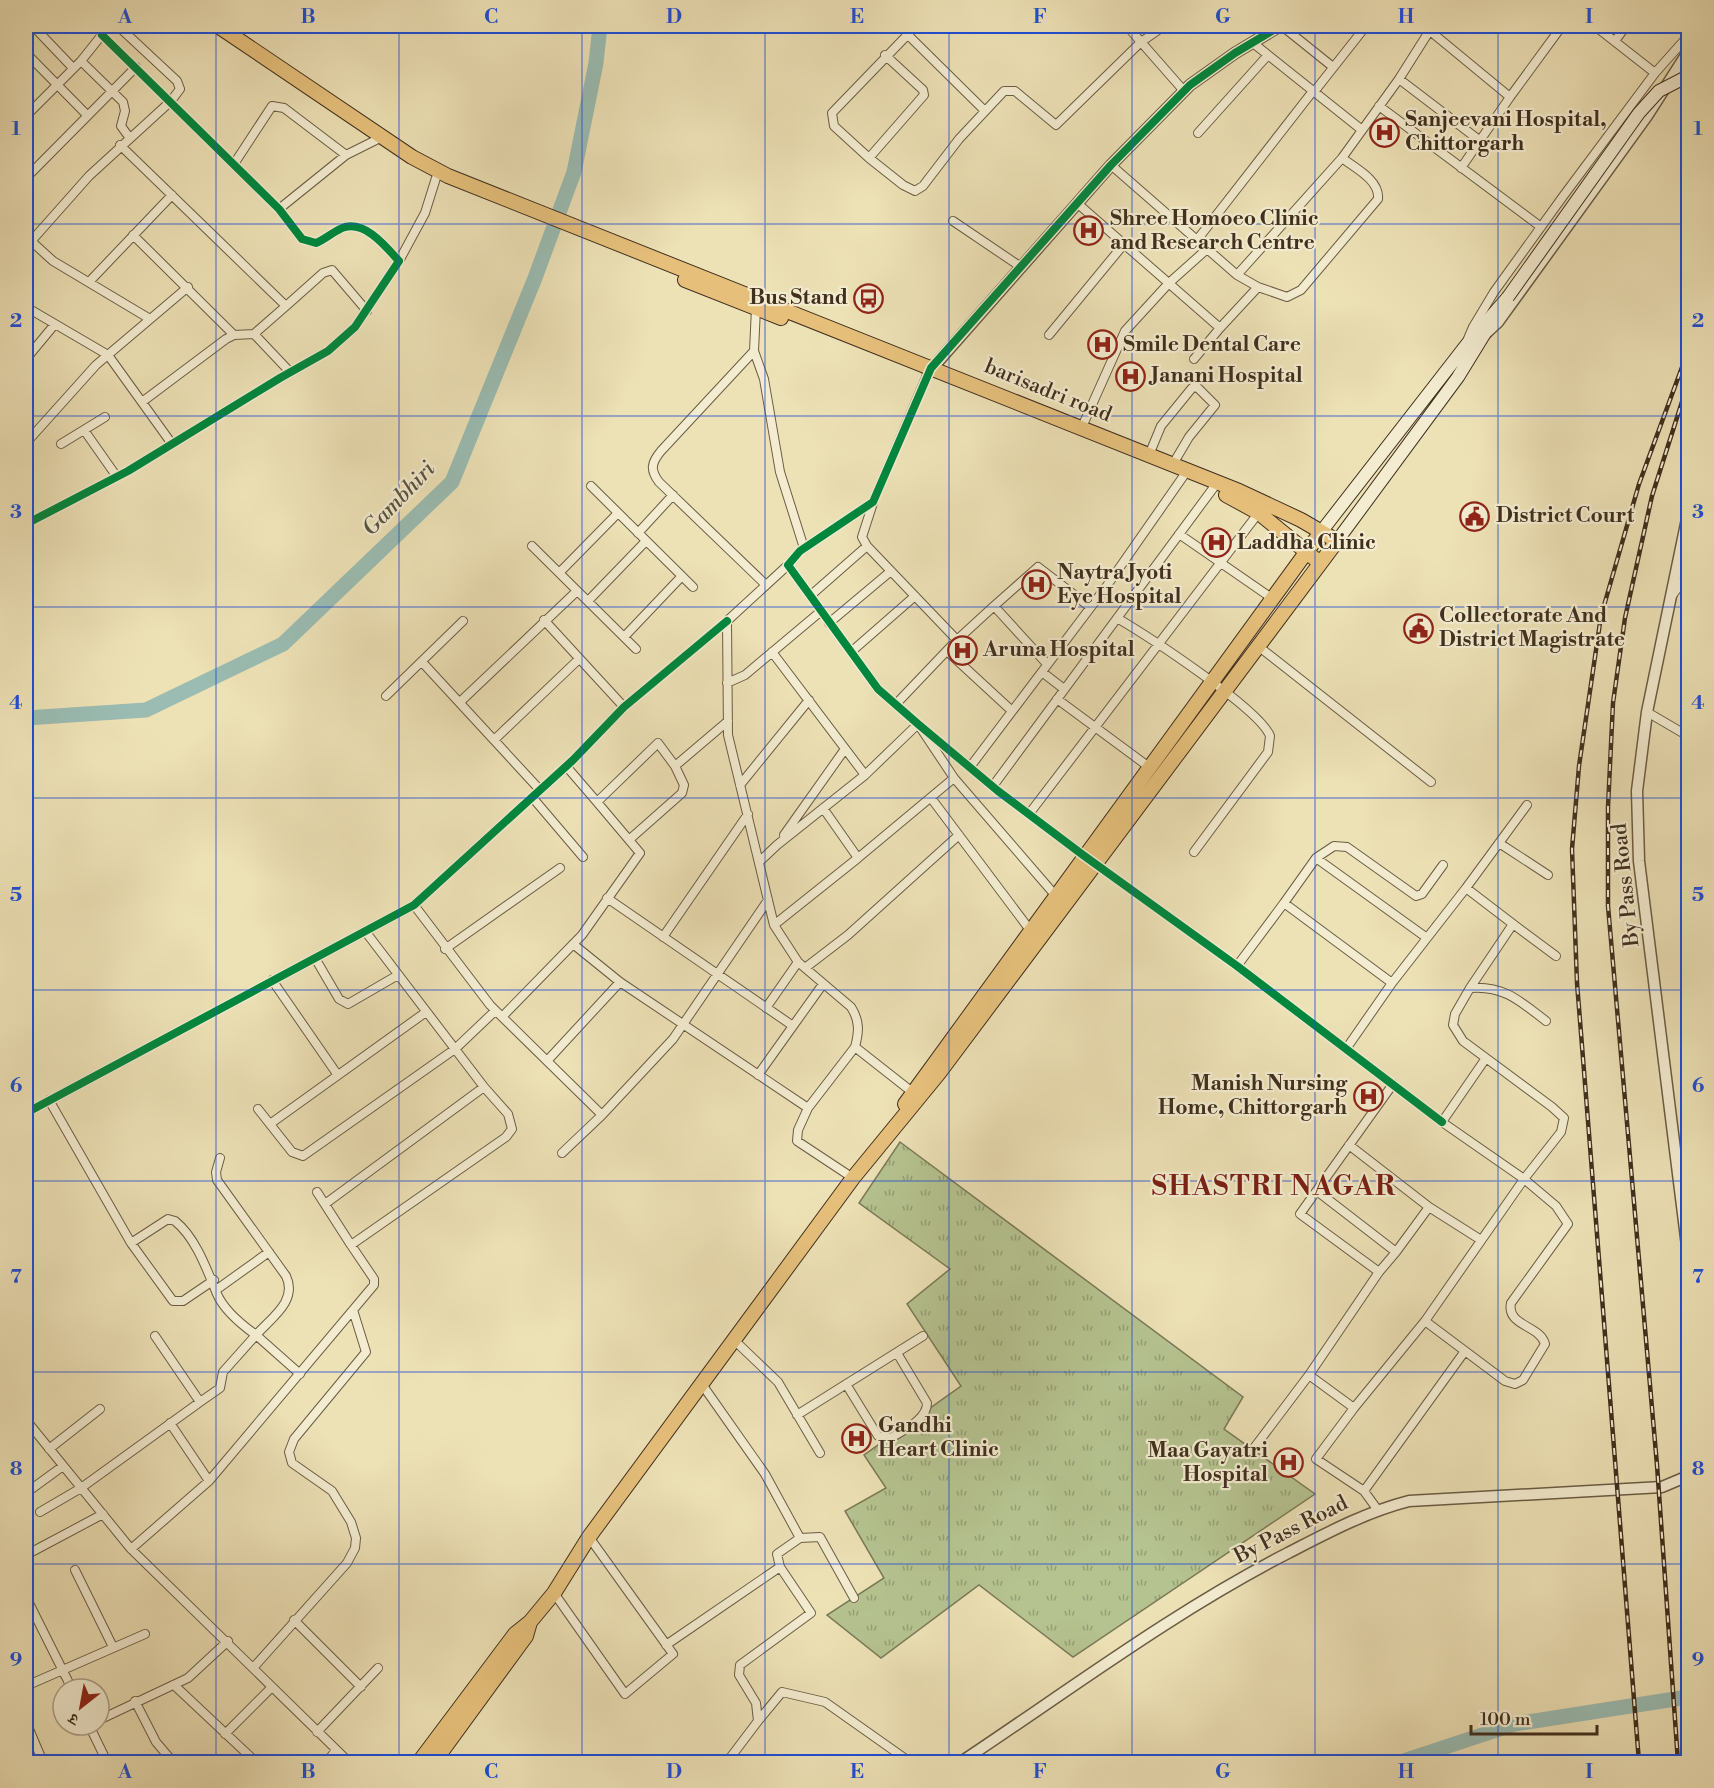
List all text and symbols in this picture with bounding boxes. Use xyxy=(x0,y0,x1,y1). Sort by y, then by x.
text: A xyxy=(117,5,133,30)
text: B xyxy=(300,5,316,30)
text: C xyxy=(484,5,498,30)
text: D xyxy=(666,5,682,30)
text: E xyxy=(850,5,864,30)
text: F xyxy=(1033,5,1047,30)
text: G xyxy=(1215,5,1231,30)
text: H xyxy=(1398,5,1415,30)
text: I xyxy=(1585,5,1593,30)
place label: Sanjeevani Hospital, Chittorgarh xyxy=(1405,107,1607,157)
hospital icon: Sanjeevani Hospital, Chittorgarh xyxy=(1368,116,1400,148)
text: 1 xyxy=(11,117,21,142)
text: 1 xyxy=(1693,117,1703,142)
place label: Shree Homoeo Clinic and Research Centre xyxy=(1110,206,1319,256)
hospital icon: Shree Homoeo Clinic and Research Centre xyxy=(1073,215,1105,247)
bus stop icon: Bus Stand xyxy=(853,282,885,314)
place label: Bus Stand xyxy=(749,285,848,311)
text: 2 xyxy=(10,309,22,334)
text: 2 xyxy=(1692,309,1704,334)
hospital icon: Smile Dental Care xyxy=(1086,329,1118,361)
place label: Smile Dental Care xyxy=(1123,332,1301,358)
street label: barisadri road xyxy=(981,354,1115,428)
hospital icon: Janani Hospital xyxy=(1114,360,1146,392)
place label: Janani Hospital xyxy=(1148,363,1303,389)
water label: Gambhiri xyxy=(357,456,441,542)
text: 3 xyxy=(10,500,22,525)
public building icon: District Court xyxy=(1459,500,1491,532)
text: 3 xyxy=(1692,500,1704,525)
place label: District Court xyxy=(1496,503,1635,529)
hospital icon: Laddha Clinic xyxy=(1200,527,1232,559)
place label: Laddha Clinic xyxy=(1237,530,1376,556)
place label: Naytra Jyoti Eye Hospital xyxy=(1057,560,1181,610)
hospital icon: Naytra Jyoti Eye Hospital xyxy=(1020,569,1052,601)
place label: Collectorate And District Magistrate xyxy=(1439,603,1625,653)
public building icon: Collectorate And District Magistrate xyxy=(1402,612,1434,644)
hospital icon: Aruna Hospital xyxy=(946,634,978,666)
place label: Aruna Hospital xyxy=(982,637,1135,663)
text: 4 xyxy=(9,691,23,716)
text: 4 xyxy=(1691,691,1705,716)
street label: By Pass Road xyxy=(1607,822,1646,949)
text: 5 xyxy=(10,883,22,908)
text: 5 xyxy=(1692,883,1704,908)
place label: Manish Nursing Home, Chittorgarh xyxy=(1158,1071,1348,1121)
text: 6 xyxy=(10,1074,23,1099)
text: 6 xyxy=(1692,1074,1705,1099)
hospital icon: Manish Nursing Home, Chittorgarh xyxy=(1352,1080,1384,1112)
district label: SHASTRI NAGAR xyxy=(1152,1170,1396,1204)
text: 7 xyxy=(10,1265,22,1290)
text: 7 xyxy=(1692,1265,1704,1290)
place label: Gandhi Heart Clinic xyxy=(878,1413,999,1463)
hospital icon: Gandhi Heart Clinic xyxy=(841,1422,873,1454)
place label: Maa Gayatri Hospital xyxy=(1148,1438,1268,1488)
hospital icon: Maa Gayatri Hospital xyxy=(1273,1447,1305,1479)
text: 8 xyxy=(10,1457,23,1482)
text: 8 xyxy=(1692,1457,1705,1482)
street label: By Pass Road xyxy=(1229,1490,1352,1570)
text: 9 xyxy=(10,1648,22,1673)
text: 9 xyxy=(1692,1648,1704,1673)
north arrow xyxy=(51,1677,111,1737)
scale bar xyxy=(1471,1698,1597,1736)
text: उ xyxy=(64,1707,83,1730)
text: 100 m xyxy=(1480,1708,1531,1731)
text: A xyxy=(117,1760,133,1785)
text: B xyxy=(300,1760,316,1785)
text: C xyxy=(484,1760,498,1785)
text: D xyxy=(666,1760,682,1785)
text: E xyxy=(850,1760,864,1785)
text: F xyxy=(1033,1760,1047,1785)
text: G xyxy=(1215,1760,1231,1785)
text: H xyxy=(1398,1760,1415,1785)
text: I xyxy=(1585,1760,1593,1785)

